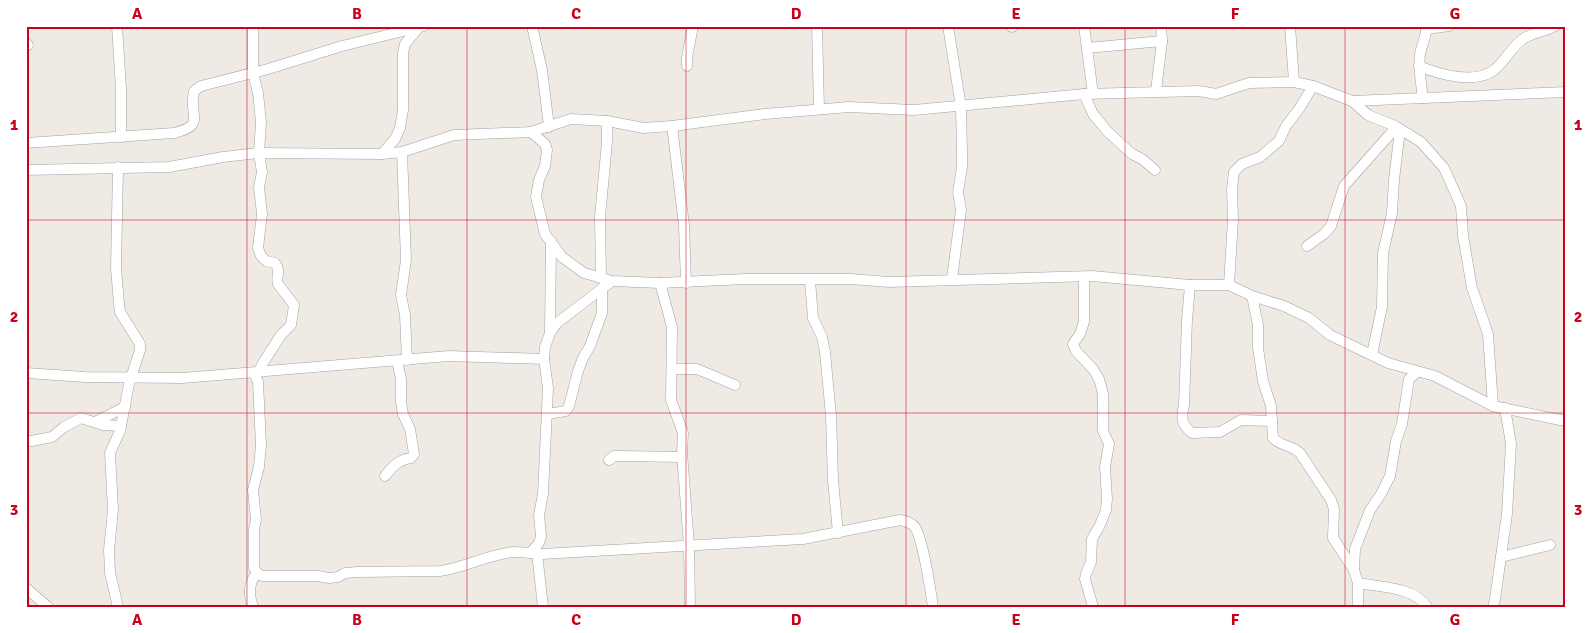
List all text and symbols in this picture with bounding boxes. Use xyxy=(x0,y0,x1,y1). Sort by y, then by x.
text: A xyxy=(132,4,143,24)
text: B xyxy=(352,4,362,24)
text: C xyxy=(571,4,581,24)
text: D xyxy=(791,4,802,24)
text: E xyxy=(1011,4,1021,24)
text: F xyxy=(1231,4,1240,24)
text: G xyxy=(1450,4,1460,24)
text: 1 xyxy=(10,115,19,135)
text: 1 xyxy=(1574,115,1583,135)
text: 2 xyxy=(10,307,18,327)
text: 2 xyxy=(1574,307,1582,327)
text: 3 xyxy=(10,500,18,520)
text: 3 xyxy=(1574,500,1582,520)
text: A xyxy=(132,610,143,630)
text: B xyxy=(352,610,362,630)
text: C xyxy=(571,610,581,630)
text: D xyxy=(791,610,802,630)
text: E xyxy=(1011,610,1021,630)
text: F xyxy=(1231,610,1240,630)
text: G xyxy=(1450,610,1460,630)

